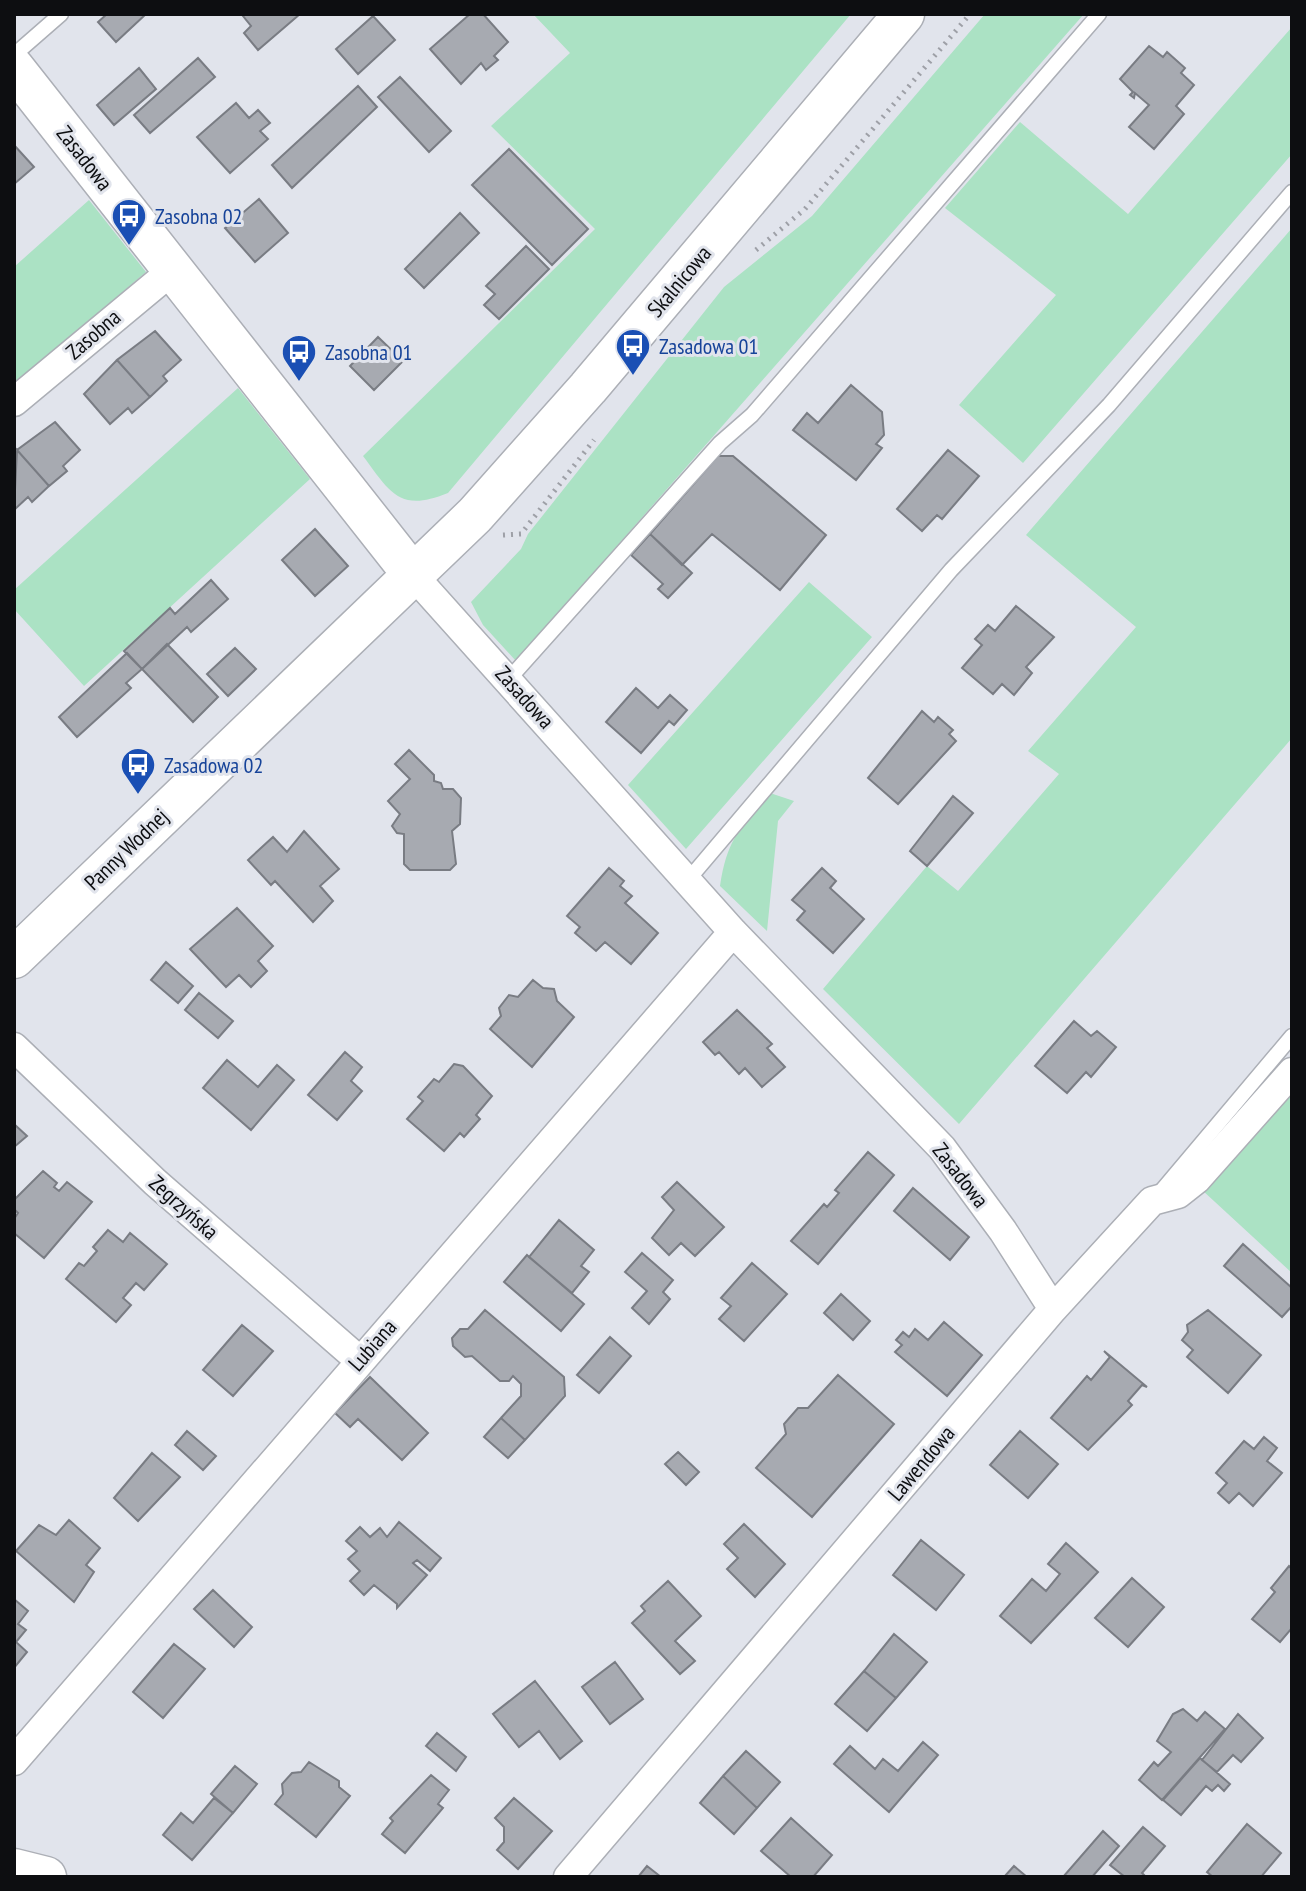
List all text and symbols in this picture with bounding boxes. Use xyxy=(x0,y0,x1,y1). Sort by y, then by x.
street label: Zasadowa xyxy=(51,120,119,196)
bus stop icon: Zasobna 02 xyxy=(110,197,148,247)
place label: Zasobna 02 xyxy=(155,202,243,230)
street label: Skalnicowa xyxy=(641,239,717,323)
street label: Zasobna xyxy=(60,303,126,365)
bus stop icon: Zasadowa 01 xyxy=(614,327,652,377)
place label: Zasadowa 01 xyxy=(659,332,758,360)
bus stop icon: Zasobna 01 xyxy=(280,333,318,383)
place label: Zasobna 01 xyxy=(325,338,413,366)
street label: Zasadowa xyxy=(490,660,560,734)
bus stop icon: Zasadowa 02 xyxy=(119,746,157,796)
place label: Zasadowa 02 xyxy=(164,751,263,779)
street label: Panny Wodnej xyxy=(78,802,174,896)
street label: Zasadowa xyxy=(927,1137,995,1213)
street label: Zegrzyńska xyxy=(144,1169,224,1245)
street label: Lubiana xyxy=(342,1313,402,1377)
street label: Lawendowa xyxy=(881,1420,961,1506)

